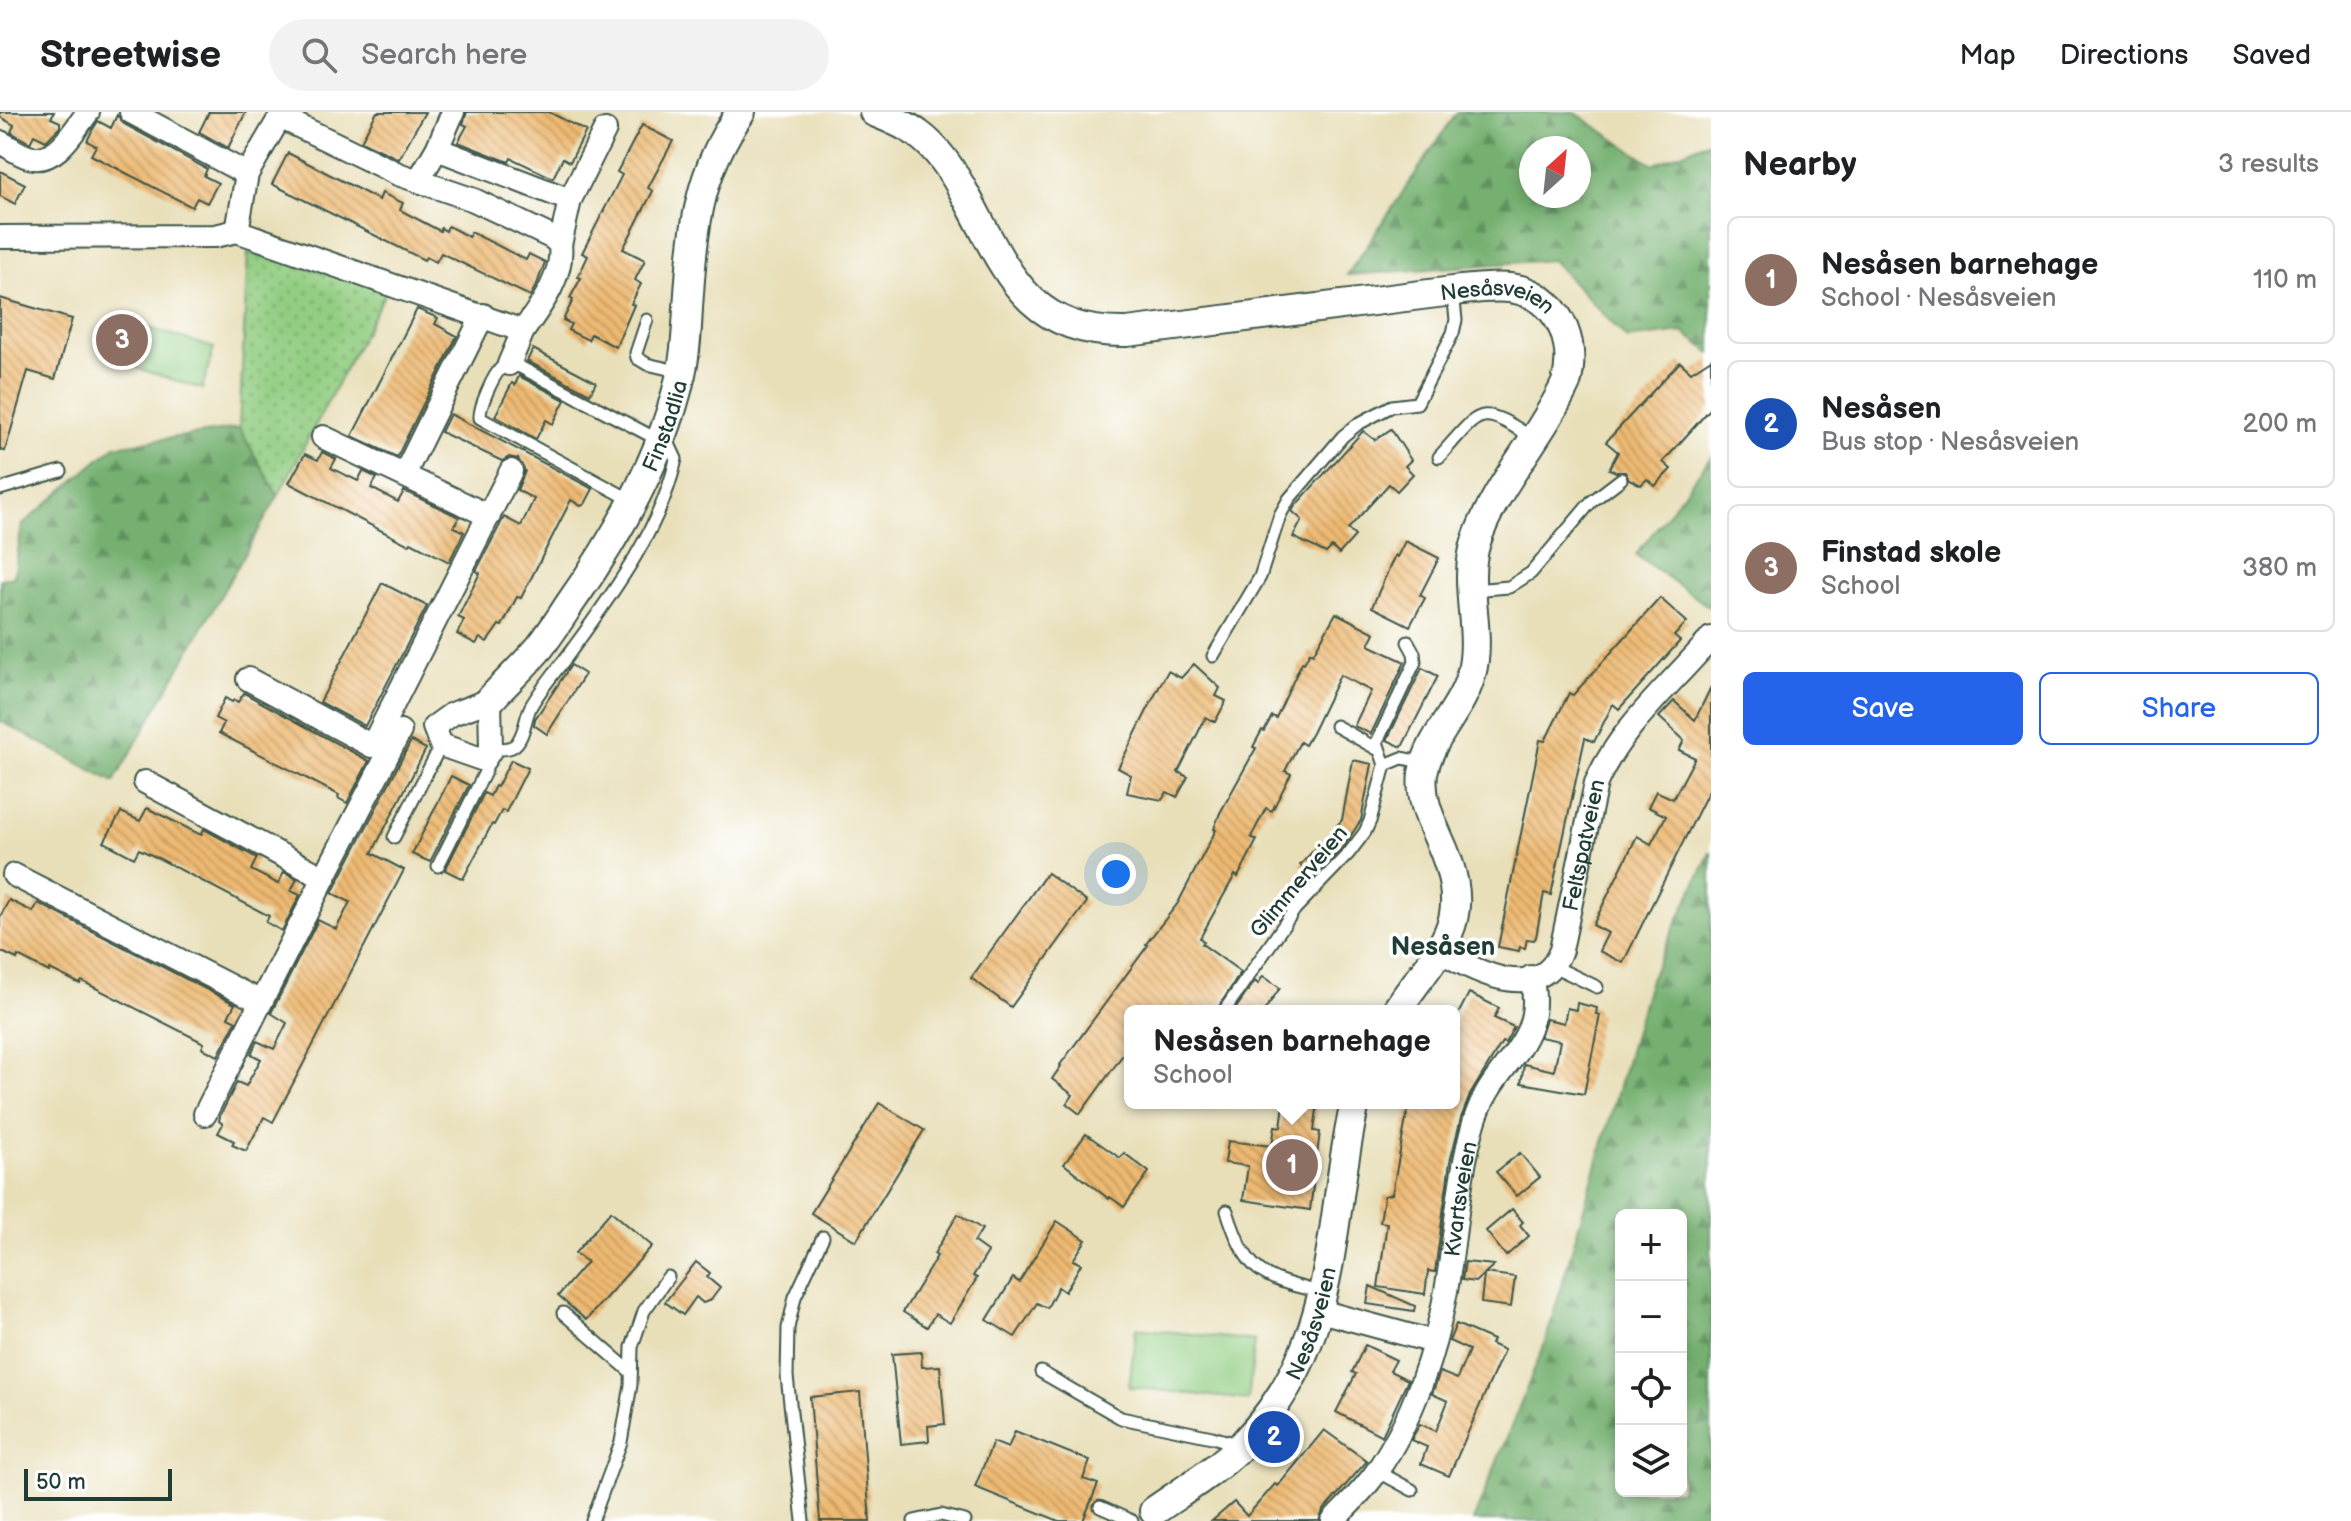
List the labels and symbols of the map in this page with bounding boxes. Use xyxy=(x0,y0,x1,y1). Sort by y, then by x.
north arrow xyxy=(1519,136,1591,208)
street label: Nesåsveien xyxy=(1439,275,1560,320)
pin: 3 xyxy=(96,310,148,370)
street label: Finstadlia xyxy=(637,378,694,476)
street label: Feltspatveien xyxy=(1558,777,1611,914)
street label: Glimmerveien xyxy=(1244,820,1354,943)
your location xyxy=(1096,854,1136,894)
district label: Nesåsen xyxy=(1391,932,1495,963)
pin: 1 xyxy=(1266,1135,1318,1195)
street label: Kvartsveien xyxy=(1439,1139,1484,1258)
street label: Nesåsveien xyxy=(1281,1265,1343,1385)
pin: 2 xyxy=(1248,1407,1300,1467)
scale bar xyxy=(24,1465,172,1501)

